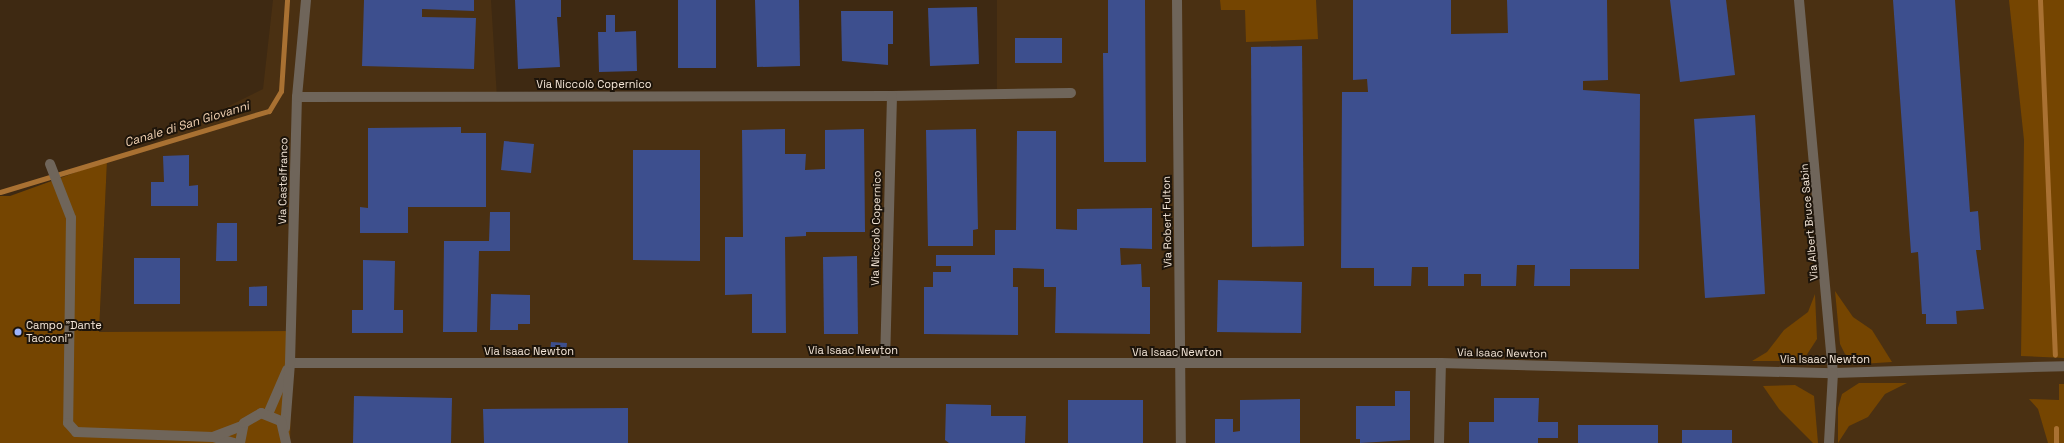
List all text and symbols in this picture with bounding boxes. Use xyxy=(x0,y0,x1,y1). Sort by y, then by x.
street label: Via Niccolò Copernico xyxy=(536,77,652,91)
water label: Canale di San Giovanni xyxy=(123,99,251,151)
street label: Via Castelfranco xyxy=(276,137,290,225)
street label: Via Albert Bruce Sabin xyxy=(1797,163,1821,281)
street label: Via Niccolò Copernico xyxy=(868,170,884,286)
street label: Via Robert Fulton xyxy=(1160,176,1174,268)
place label: Campo "Dante Tacconi" xyxy=(26,319,102,345)
marker: Campo "Dante Tacconi" xyxy=(13,327,23,337)
street label: Via Isaac Newton xyxy=(808,343,898,357)
street label: Via Isaac Newton xyxy=(484,344,574,358)
street label: Via Isaac Newton xyxy=(1132,345,1222,359)
street label: Via Isaac Newton xyxy=(1457,346,1547,360)
street label: Via Isaac Newton xyxy=(1780,352,1870,366)

